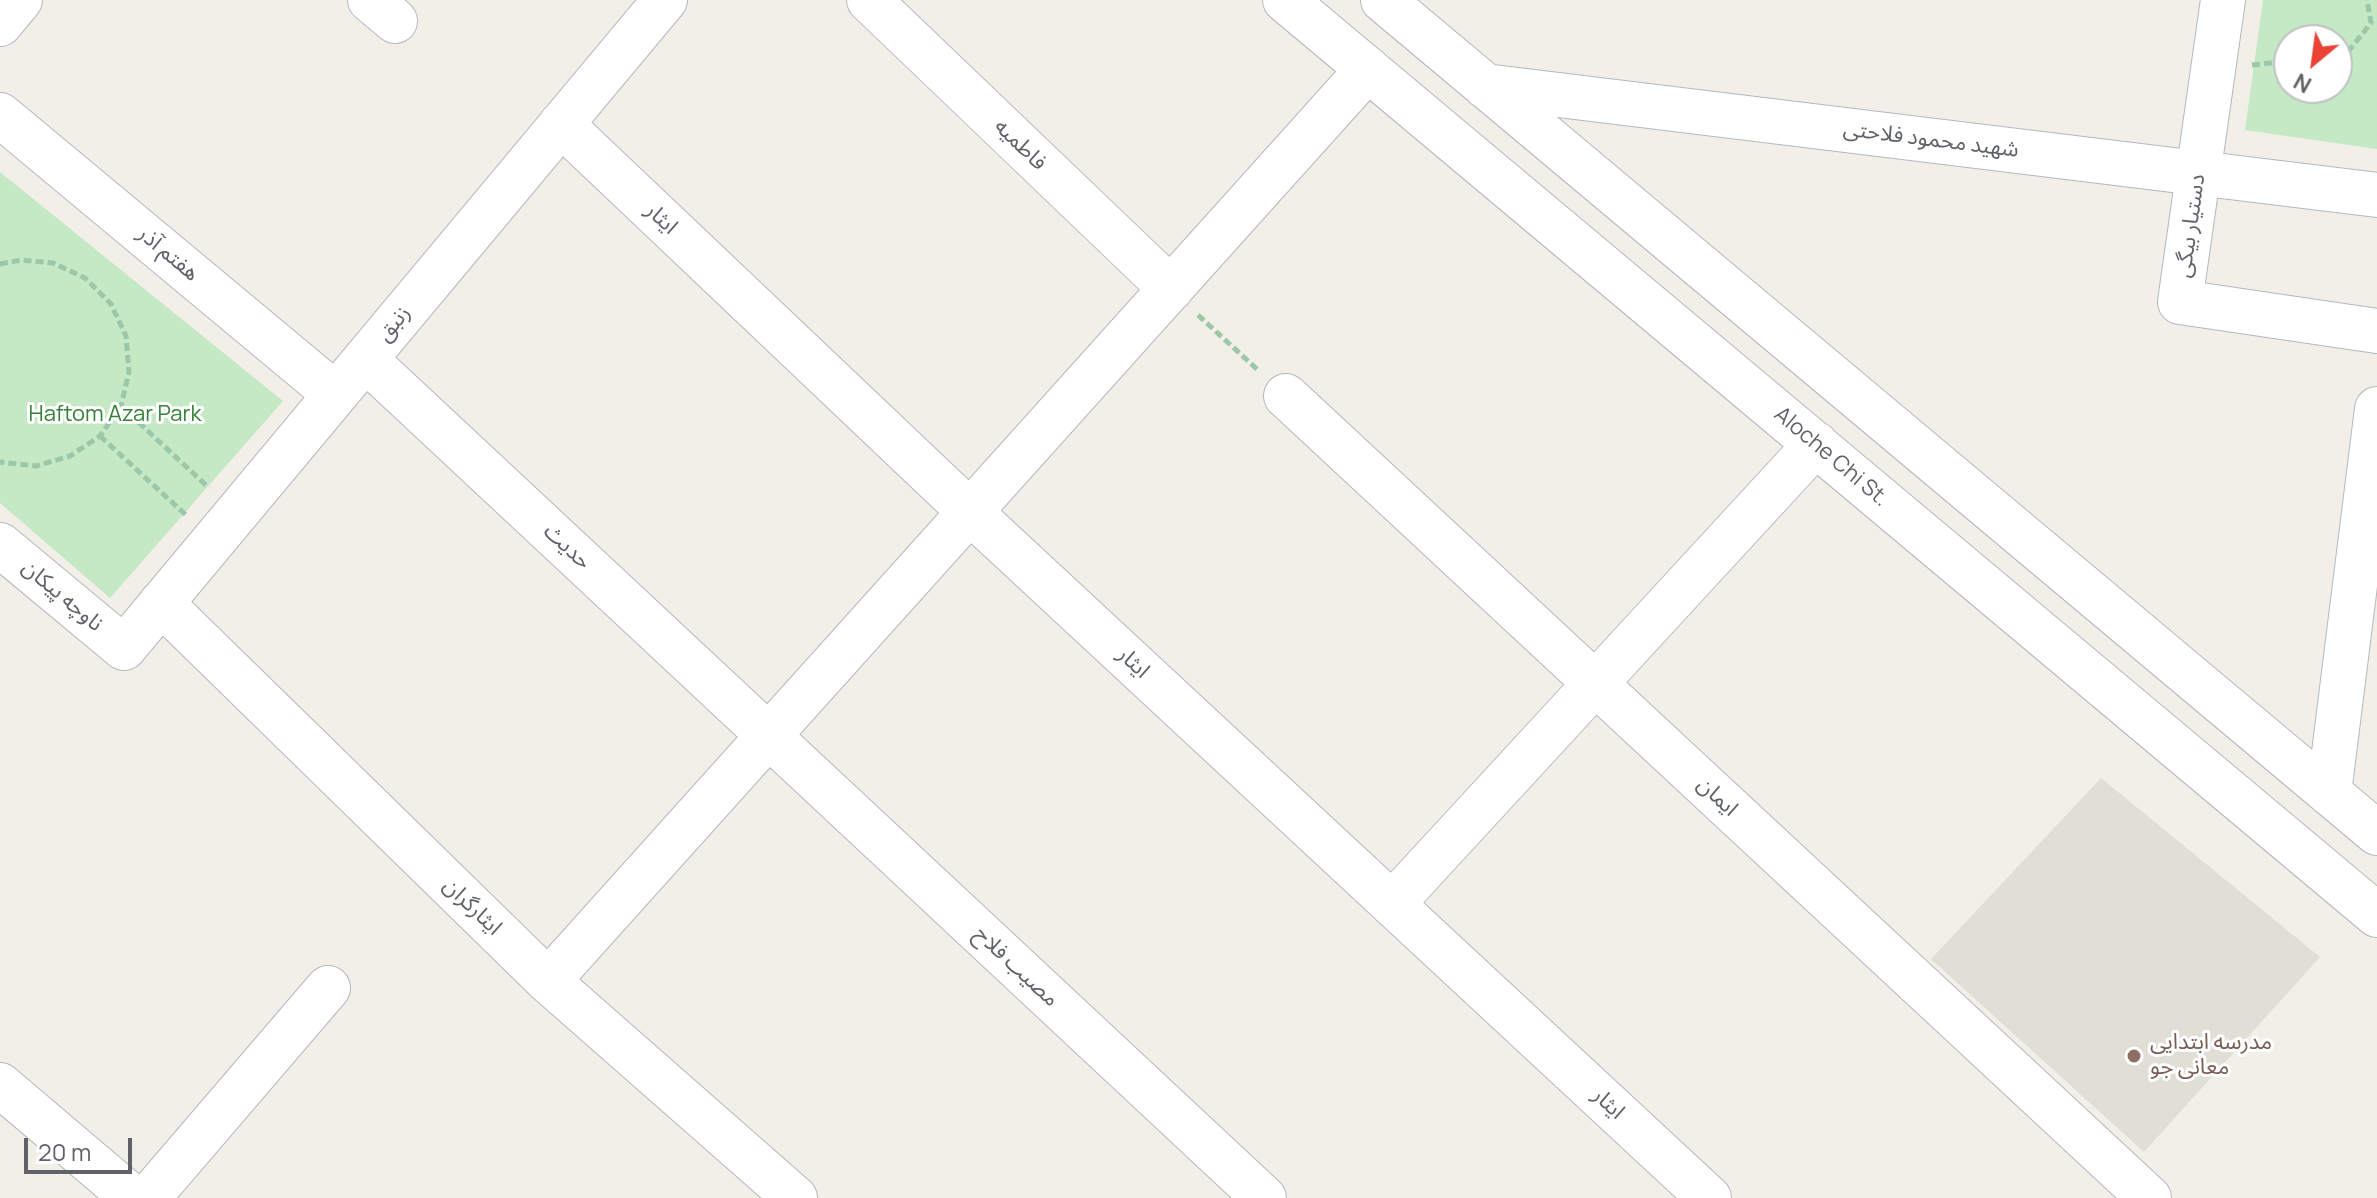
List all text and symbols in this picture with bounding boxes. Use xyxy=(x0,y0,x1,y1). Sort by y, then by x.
north arrow xyxy=(2273,24,2353,104)
text: N xyxy=(2288,66,2317,100)
street label: فاطمیه xyxy=(988,114,1052,176)
street label: شهید محمود فلاحتی xyxy=(1842,116,2020,164)
street label: دستیار بیگی xyxy=(2171,172,2211,280)
street label: ایثار xyxy=(639,198,683,240)
street label: هفتم آذر xyxy=(132,221,204,287)
street label: زنبق xyxy=(371,301,417,347)
park label: Haftom Azar Park xyxy=(29,402,201,428)
street label: Aloche Chi St. xyxy=(1769,402,1893,512)
street label: حدیث xyxy=(538,518,596,576)
street label: ناوچه پیکان xyxy=(16,555,108,637)
street label: ایثار xyxy=(1111,642,1155,684)
street label: ایمان xyxy=(1691,772,1743,822)
street label: ایثارگران xyxy=(437,873,507,941)
street label: مصیب فلاح xyxy=(968,921,1064,1013)
place label: مدرسه ابتدایی معانی جو xyxy=(2150,1030,2272,1082)
marker: مدرسه ابتدایی معانی جو xyxy=(2125,1047,2143,1065)
street label: ایثار xyxy=(1586,1083,1630,1125)
scale bar xyxy=(28,1122,136,1172)
text: 20 m xyxy=(38,1135,91,1168)

